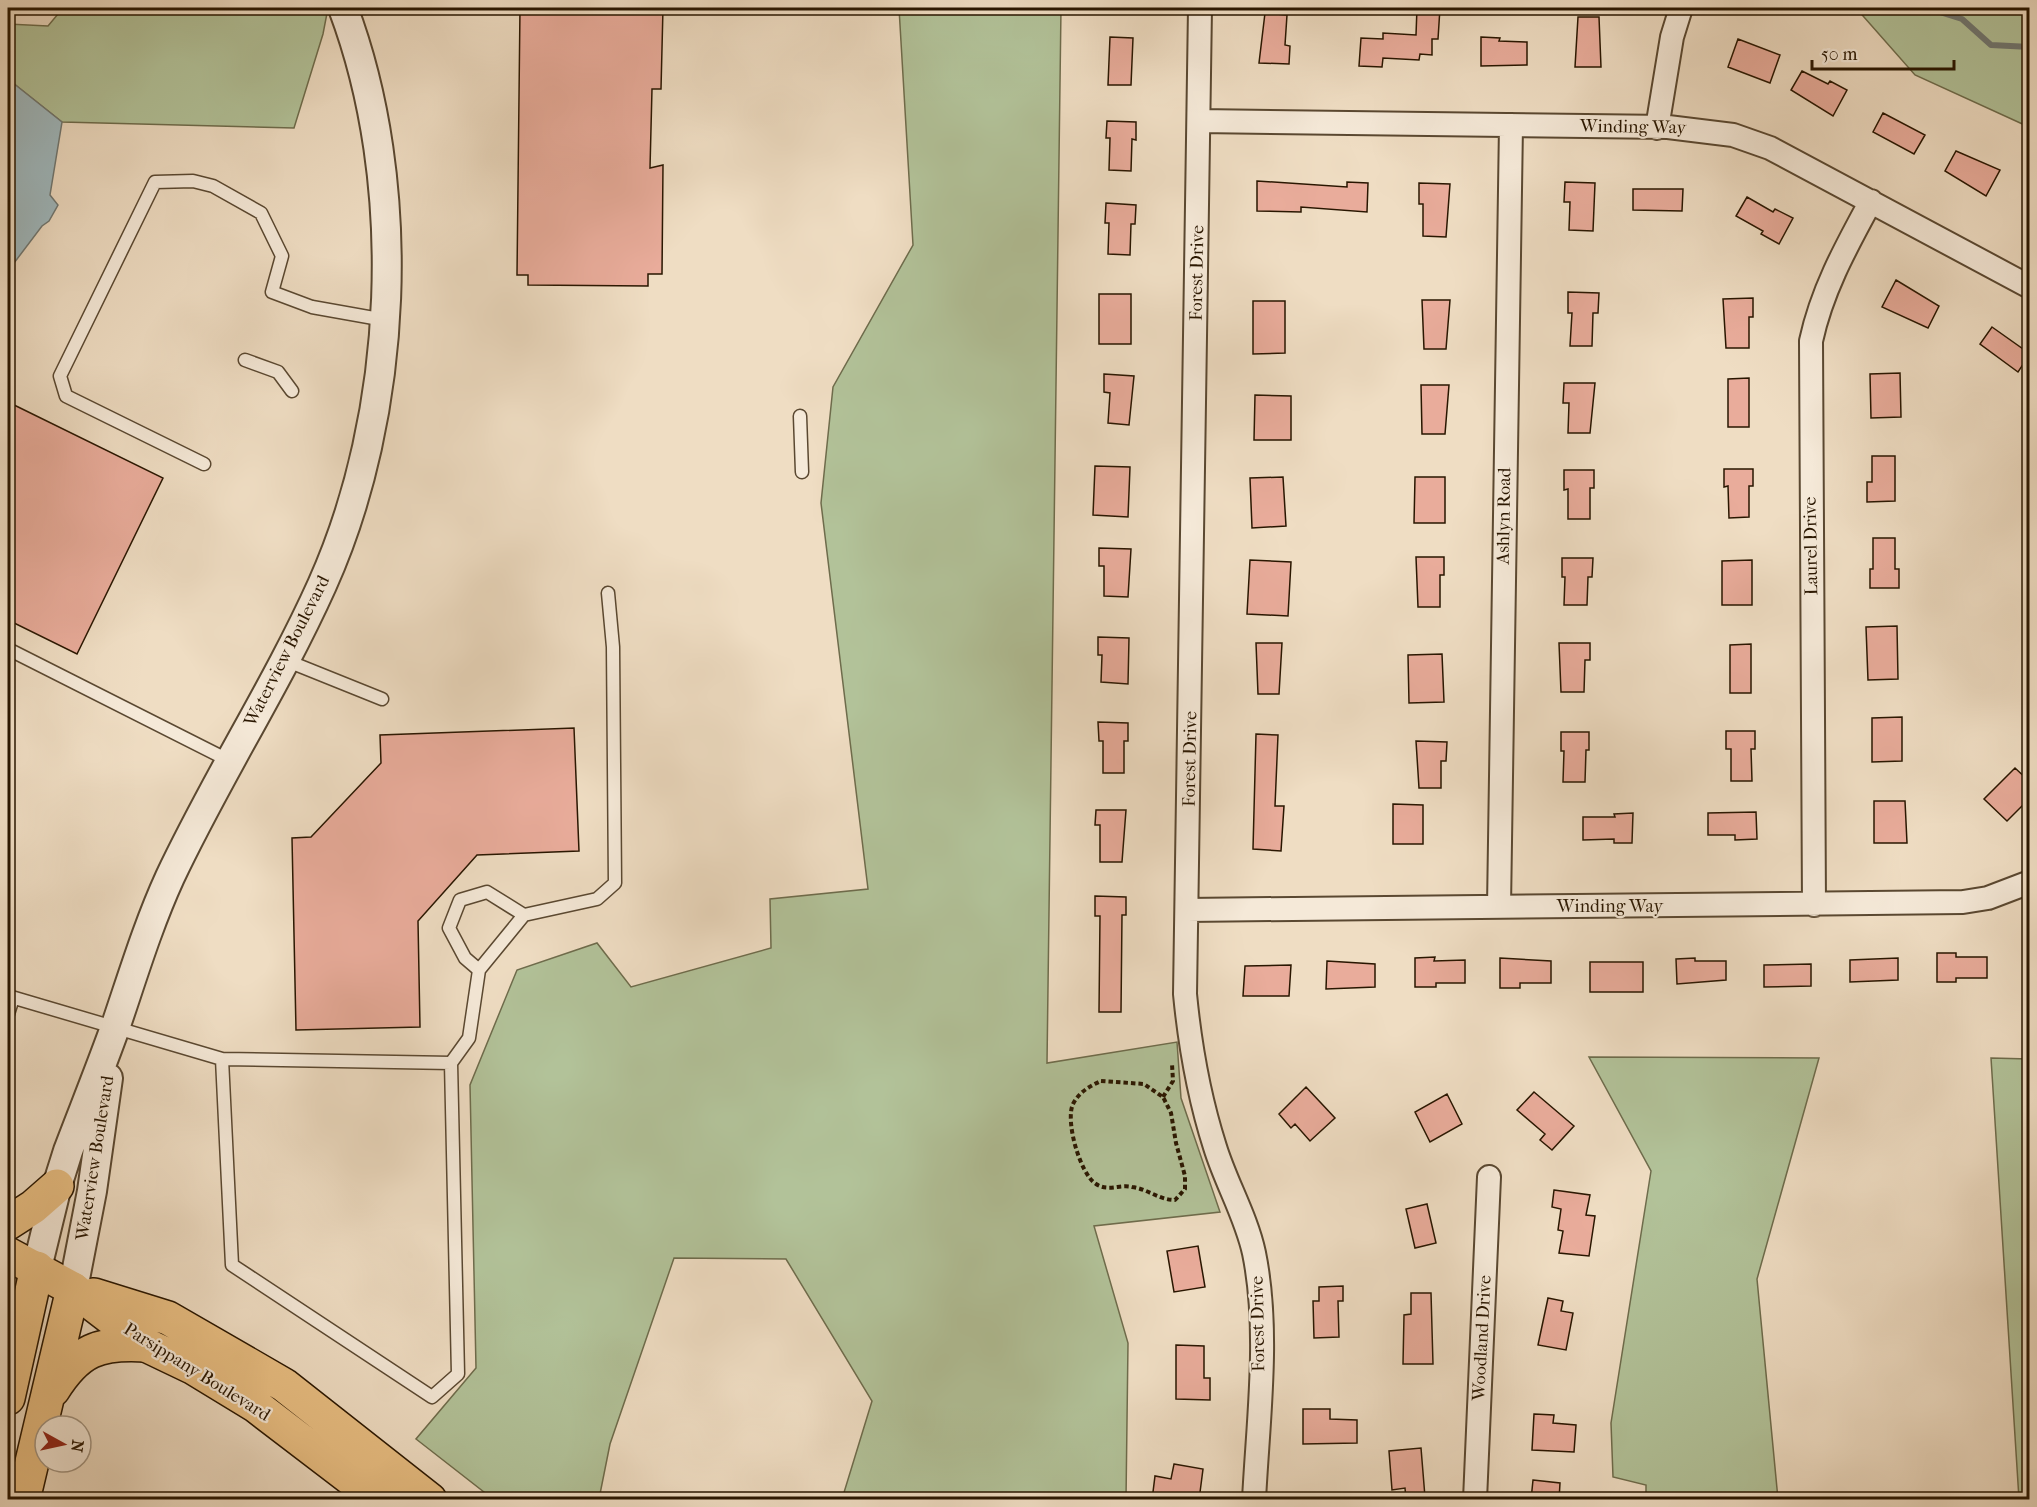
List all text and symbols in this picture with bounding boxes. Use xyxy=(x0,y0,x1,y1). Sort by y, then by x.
scale bar xyxy=(1812,33,1954,71)
text: 50 m xyxy=(1821,44,1858,65)
street label: Winding Way xyxy=(1579,116,1688,138)
street label: Forest Drive xyxy=(1186,225,1208,321)
street label: Ashlyn Road xyxy=(1493,467,1515,566)
street label: Laurel Drive xyxy=(1800,496,1822,595)
street label: Waterview Boulevard xyxy=(239,572,334,731)
street label: Forest Drive xyxy=(1179,711,1201,807)
street label: Winding Way xyxy=(1556,896,1665,917)
street label: Waterview Boulevard xyxy=(71,1074,118,1243)
street label: Woodland Drive xyxy=(1468,1275,1496,1402)
street label: Forest Drive xyxy=(1247,1276,1269,1372)
street label: Parsippany Boulevard xyxy=(120,1318,274,1426)
north arrow xyxy=(33,1414,93,1474)
text: N xyxy=(67,1439,88,1454)

